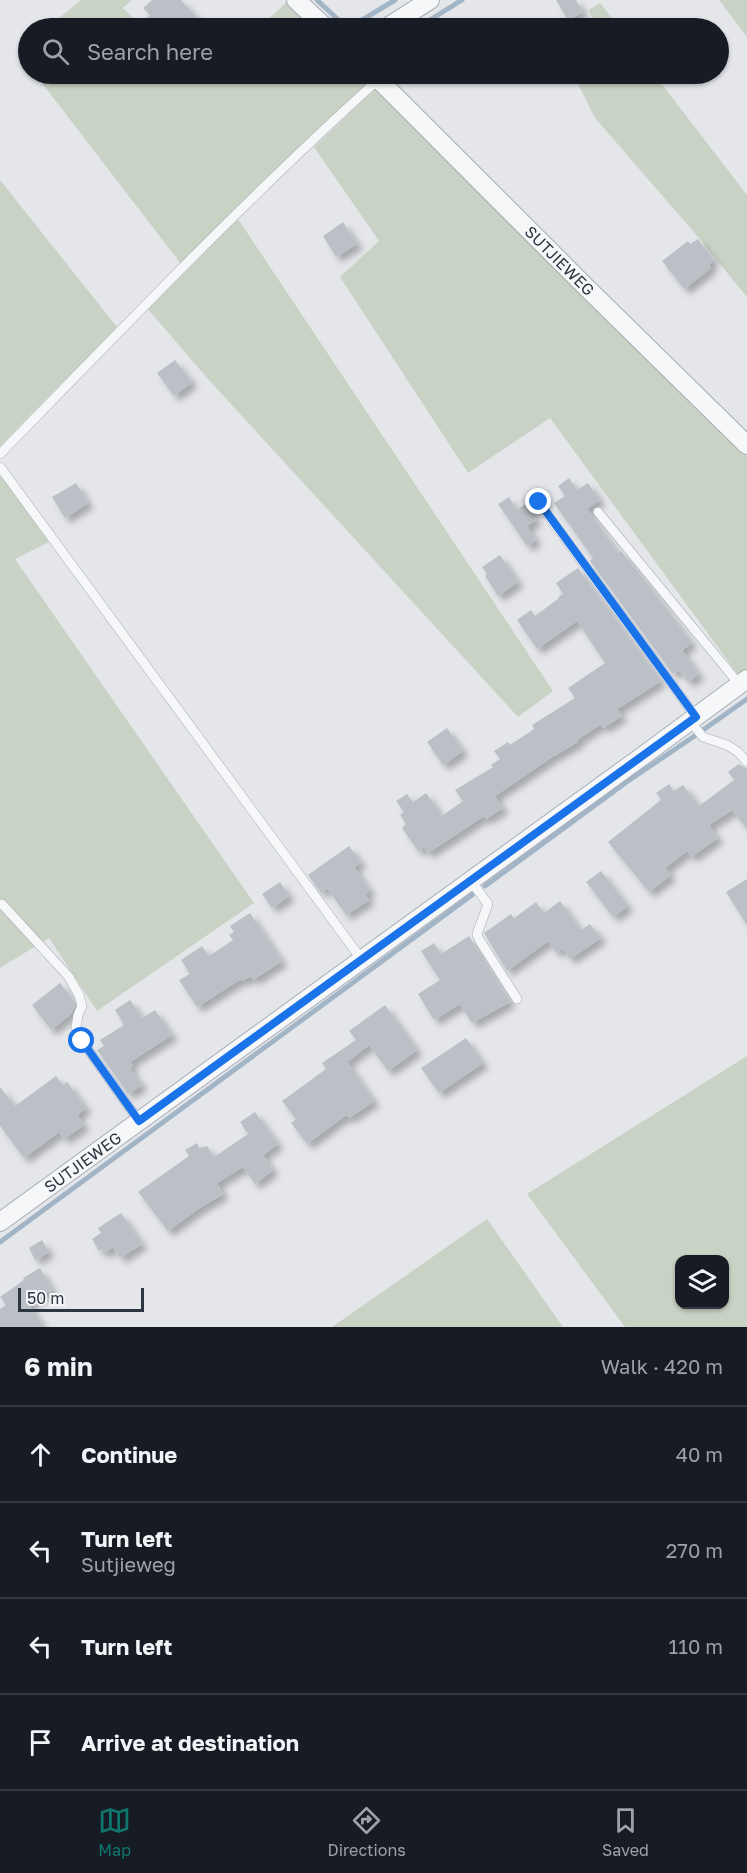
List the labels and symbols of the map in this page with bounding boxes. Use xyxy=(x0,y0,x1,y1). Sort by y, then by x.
street label: SUTJIEWEG xyxy=(521,222,599,300)
route end xyxy=(525,488,551,514)
route start xyxy=(68,1027,94,1053)
street label: SUTJIEWEG xyxy=(40,1127,125,1197)
scale bar xyxy=(18,1285,144,1312)

